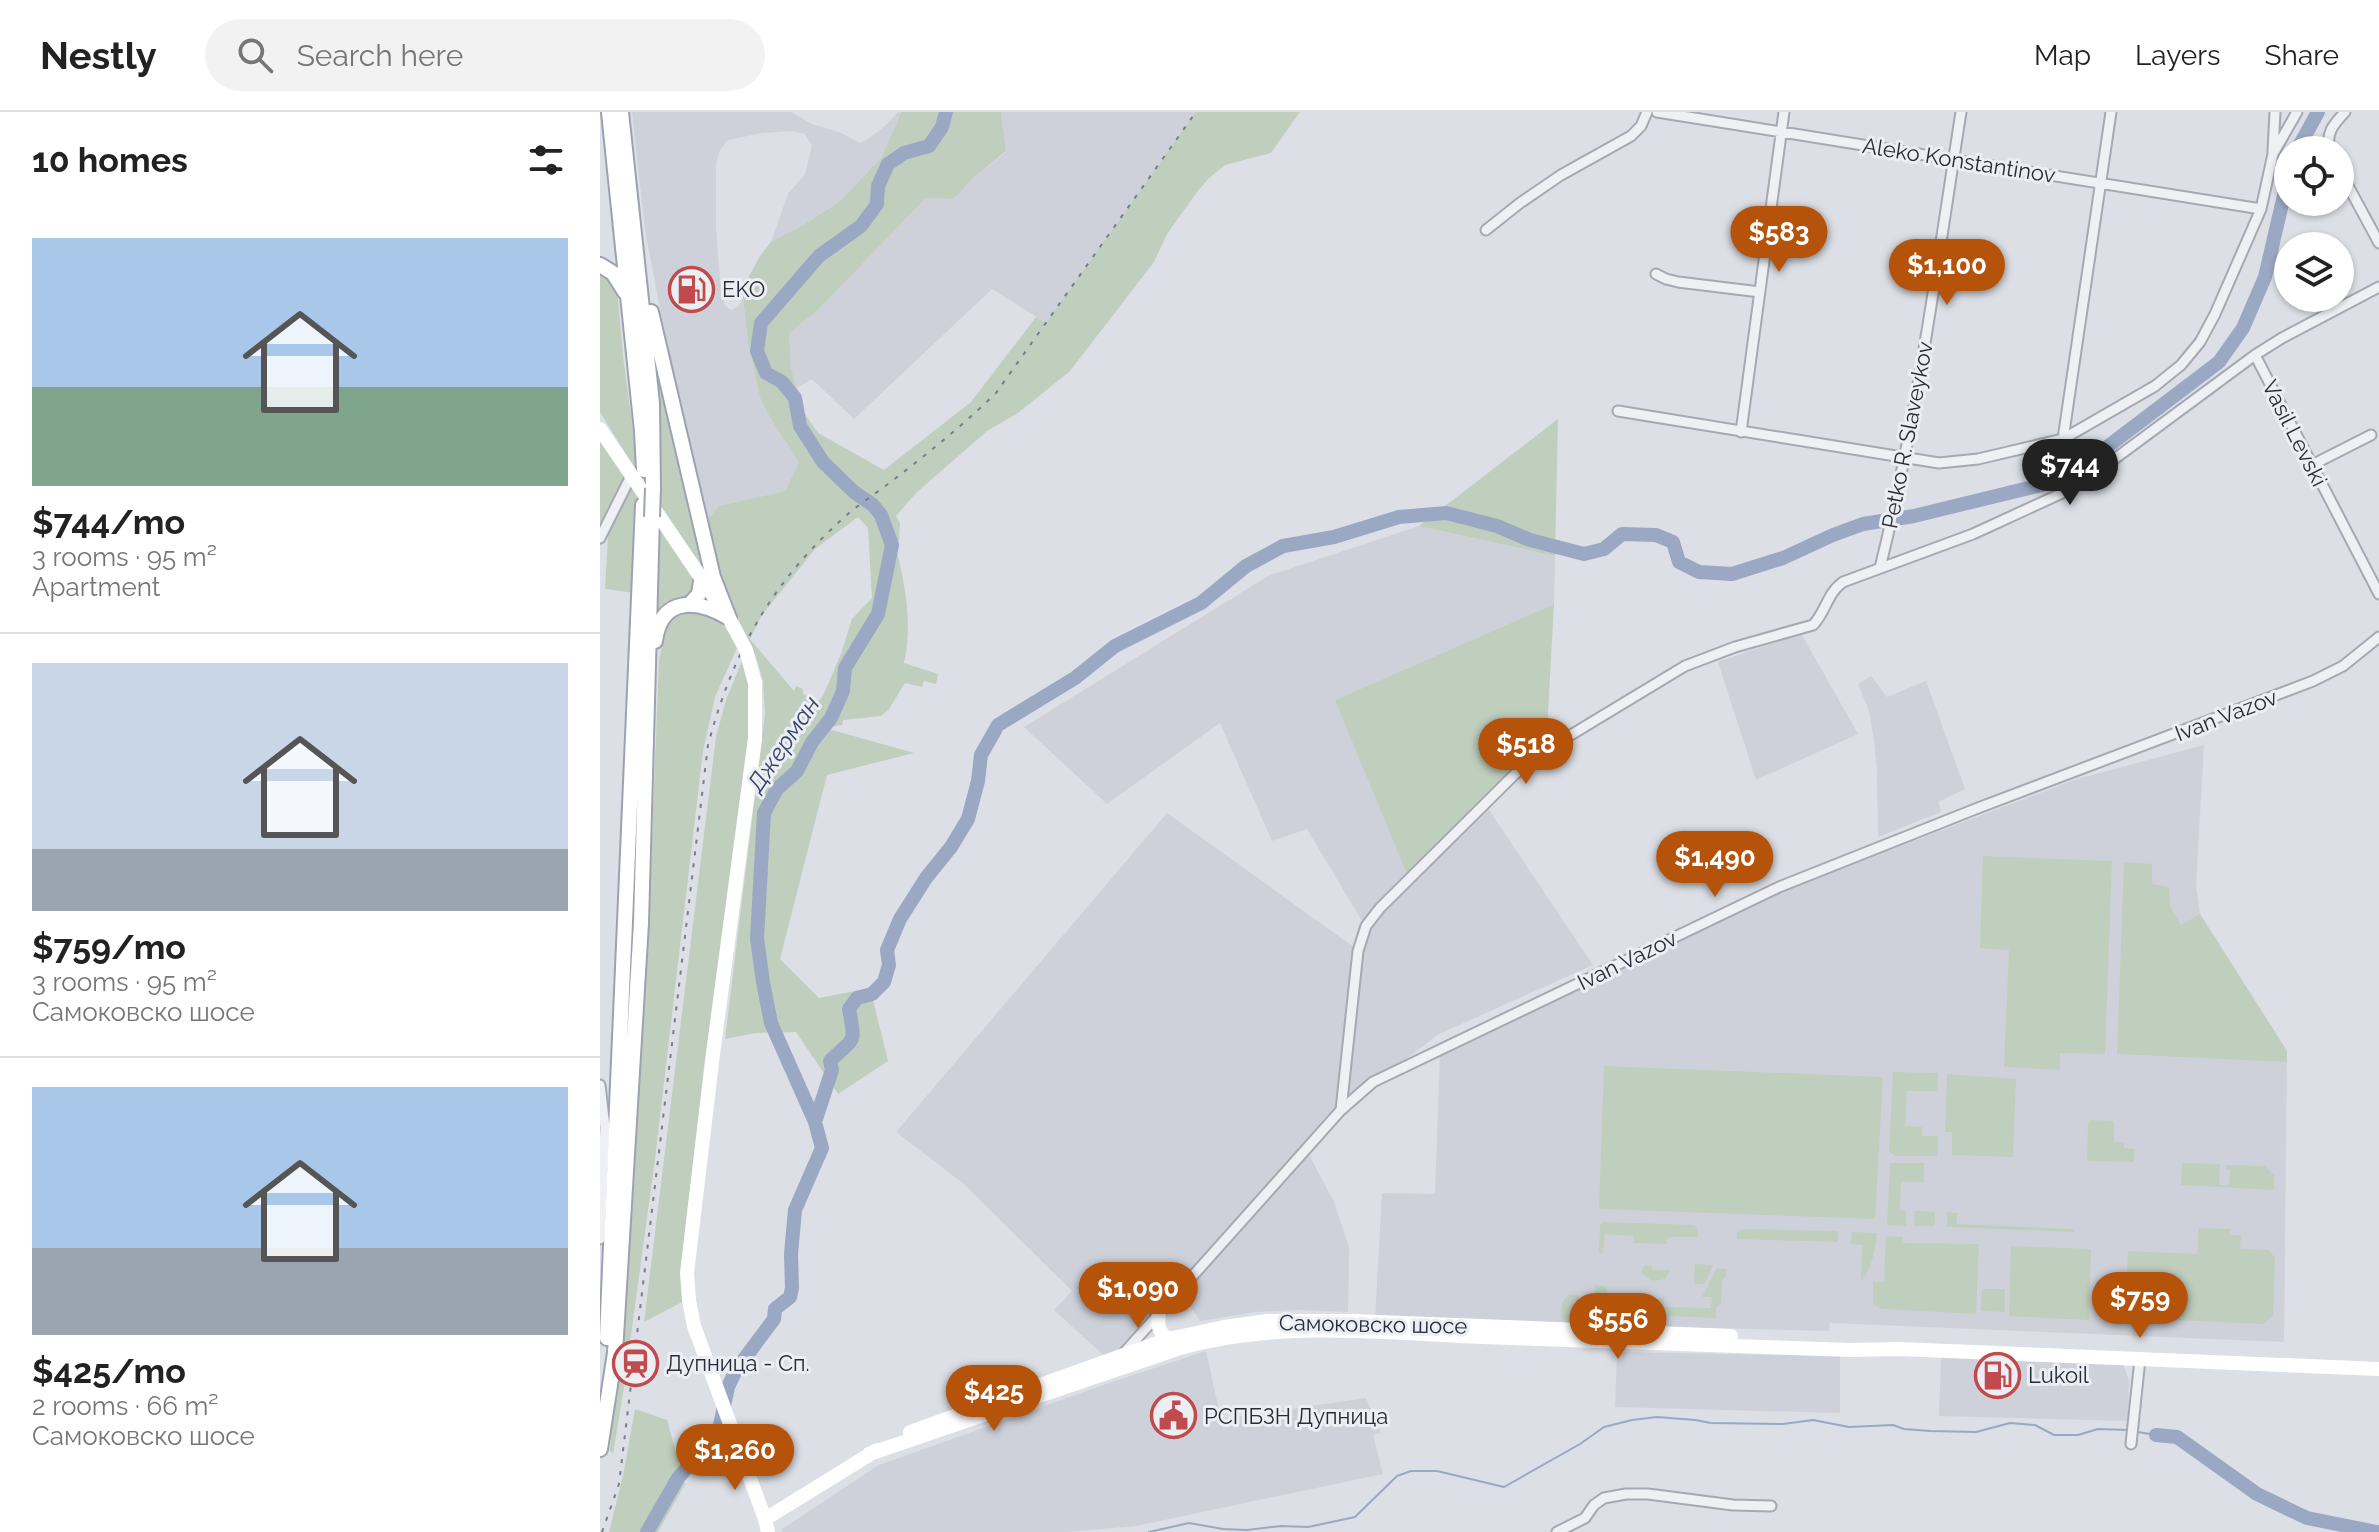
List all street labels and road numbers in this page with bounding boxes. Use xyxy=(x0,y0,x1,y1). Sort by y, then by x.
street label: Aleko Konstantinov xyxy=(1861,132,2058,188)
street label: Petko R. Slaveykov xyxy=(1876,339,1938,531)
street label: Vasil Levski xyxy=(2257,375,2333,491)
street label: Ivan Vazov xyxy=(2171,684,2281,746)
street label: Ivan Vazov xyxy=(1573,925,1681,995)
street label: Самоковско шосе xyxy=(1279,1309,1468,1339)

